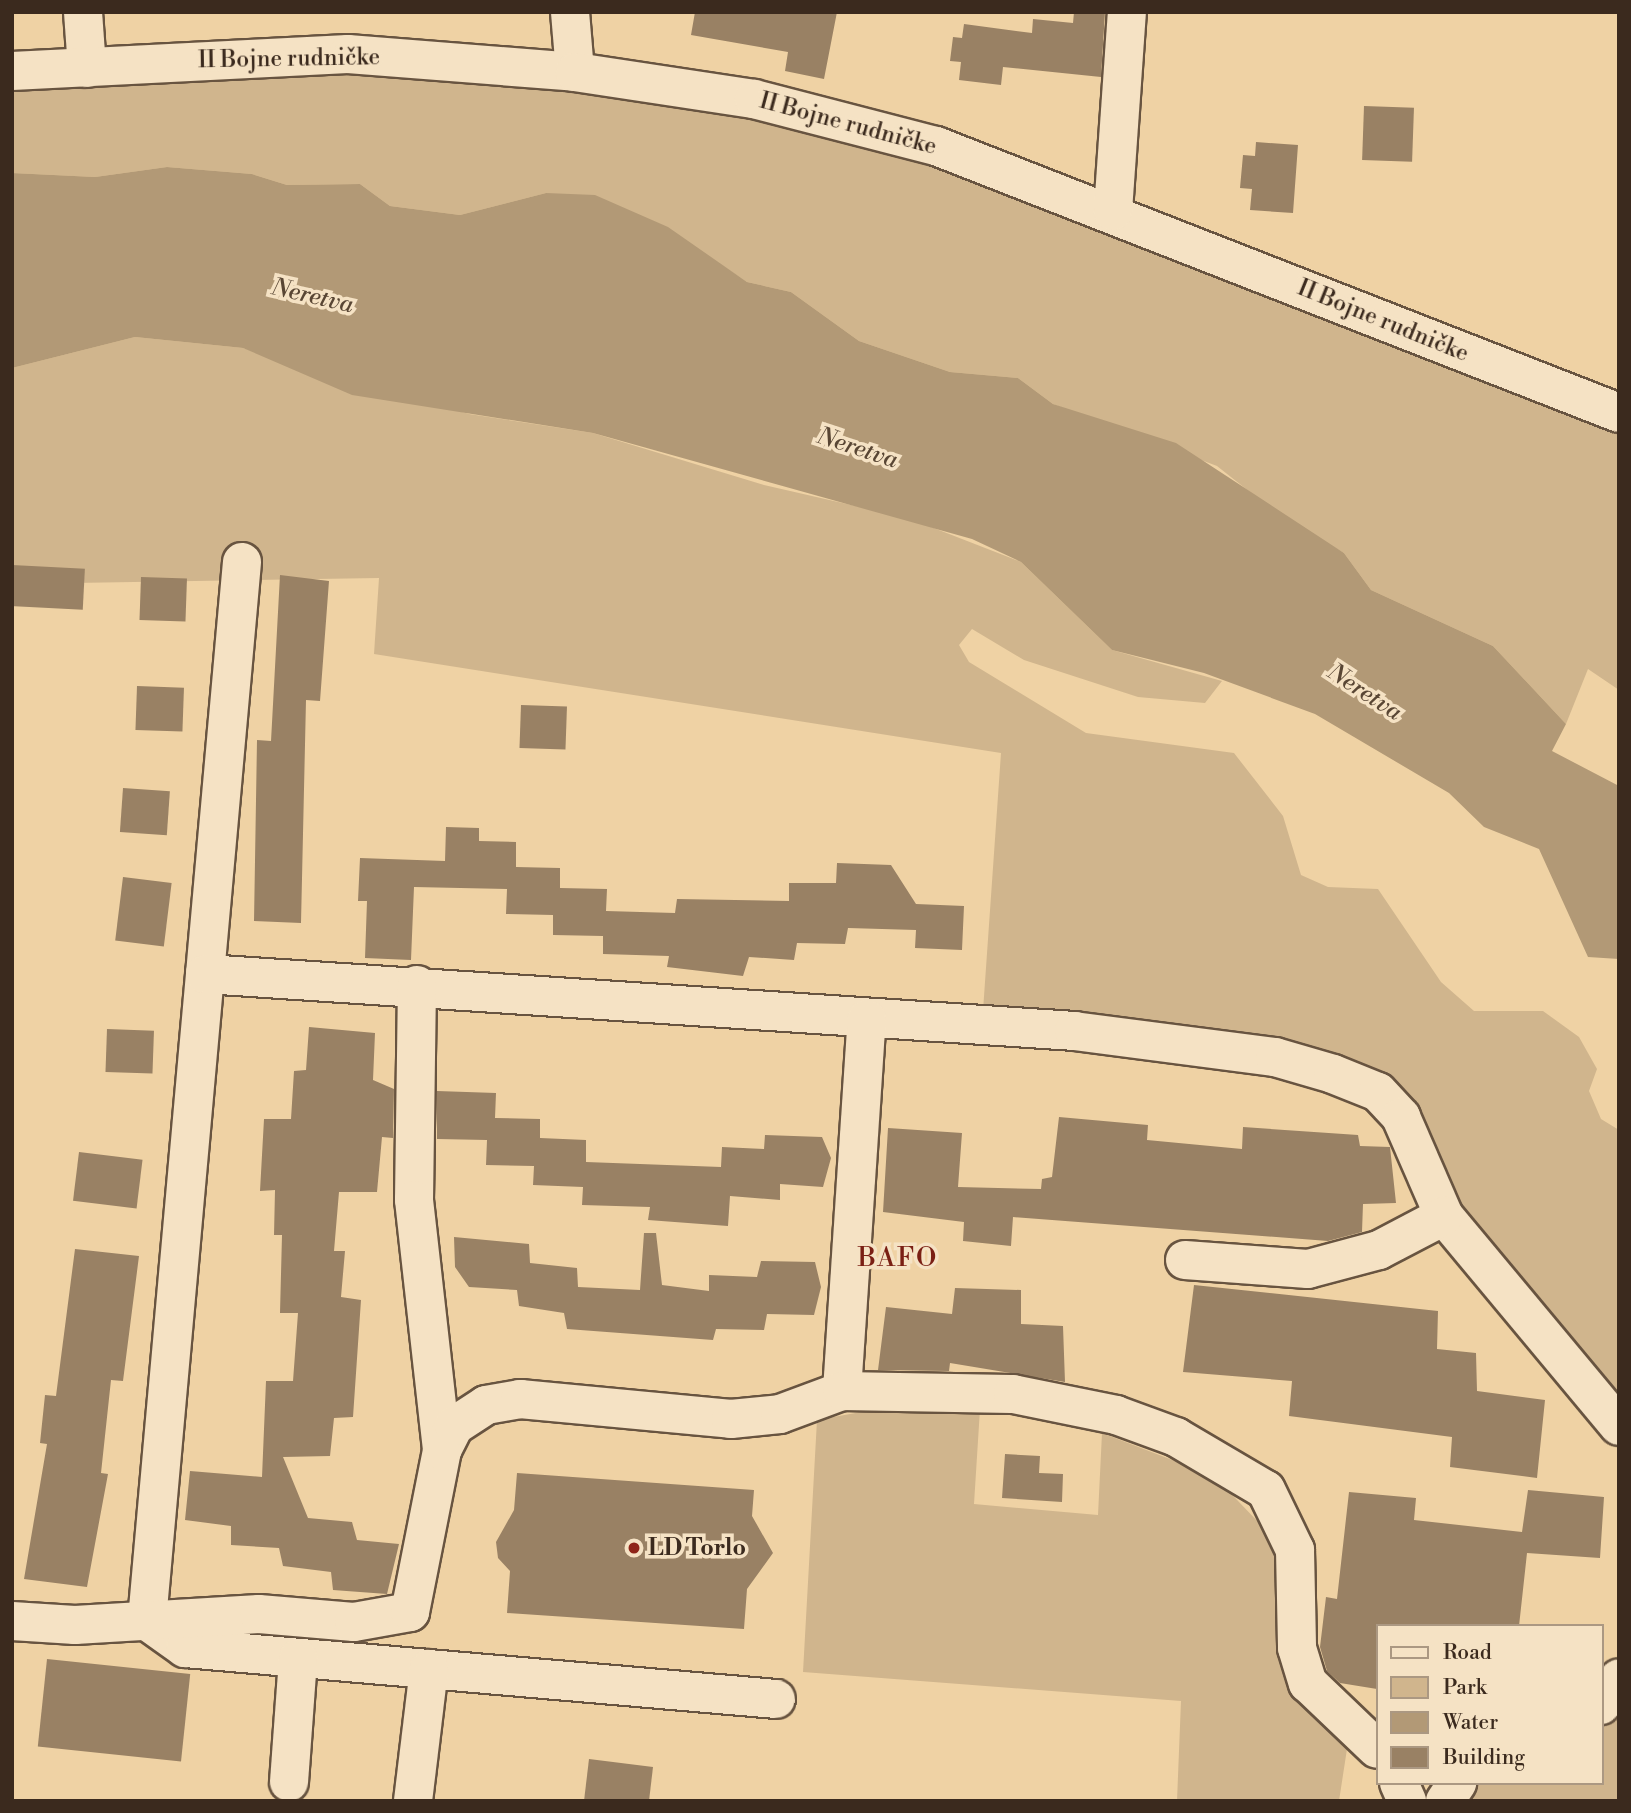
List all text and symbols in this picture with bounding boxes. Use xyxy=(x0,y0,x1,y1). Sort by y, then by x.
street label: II Bojne rudničke xyxy=(198,44,380,74)
street label: II Bojne rudničke xyxy=(757,87,939,161)
water label: Neretva xyxy=(268,274,356,320)
street label: II Bojne rudničke xyxy=(1293,274,1473,368)
water label: Neretva xyxy=(813,422,901,476)
water label: Neretva xyxy=(1321,658,1407,728)
district label: BAFO xyxy=(858,1243,938,1275)
place label: LD Torlo xyxy=(648,1534,746,1562)
marker: LD Torlo xyxy=(626,1540,642,1556)
legend xyxy=(1376,1624,1603,1785)
text: Road xyxy=(1443,1640,1492,1666)
text: Park xyxy=(1443,1675,1487,1701)
text: Water xyxy=(1443,1710,1498,1736)
text: Building xyxy=(1443,1745,1525,1771)

